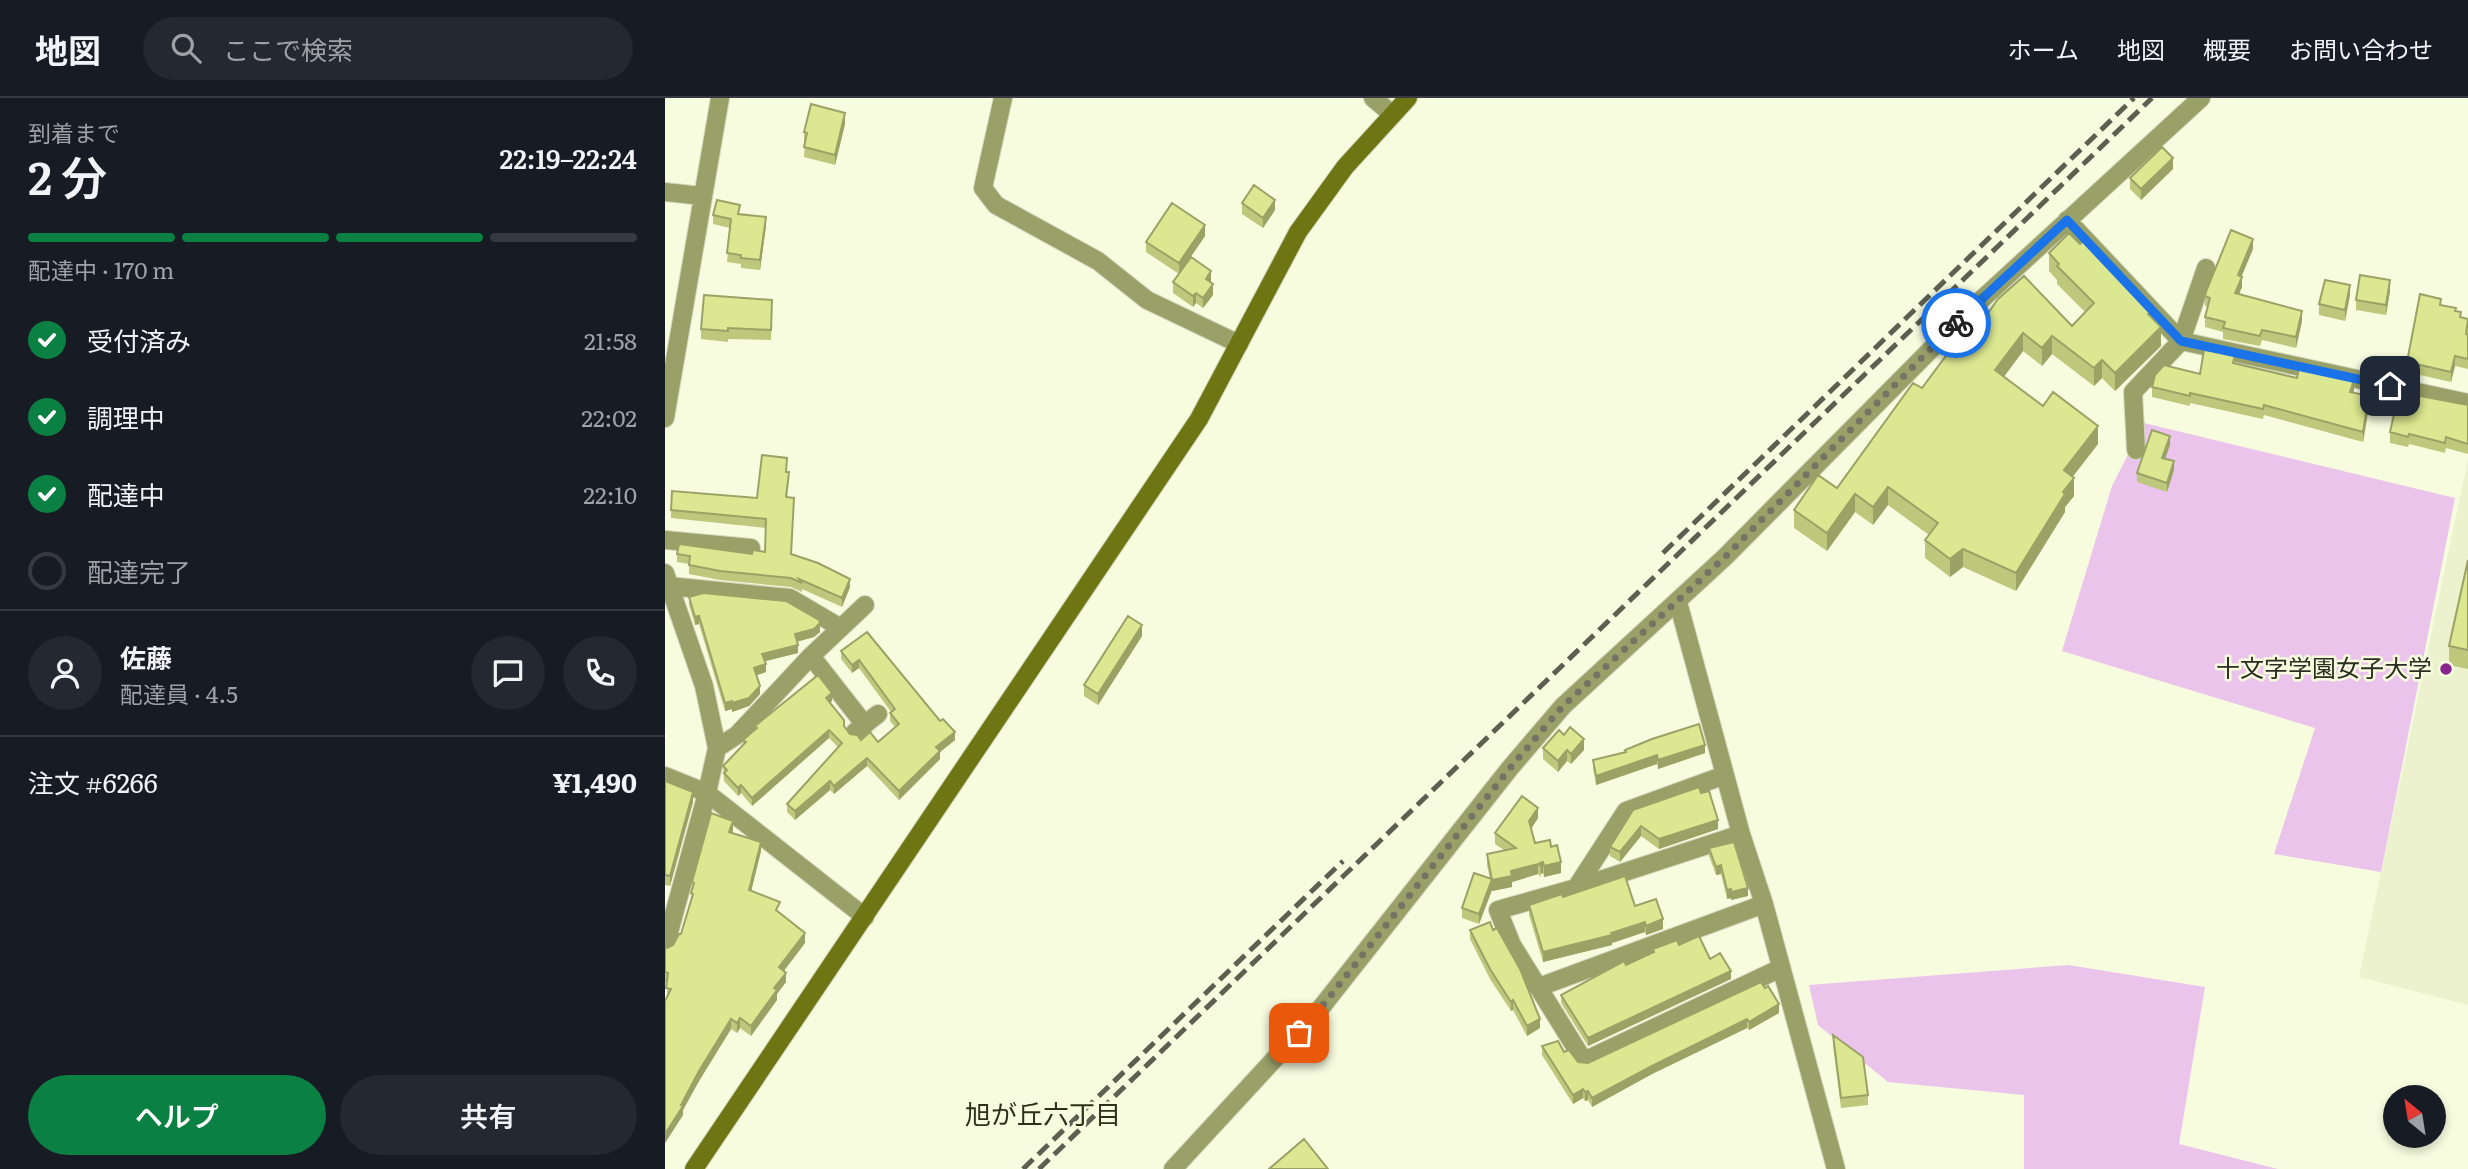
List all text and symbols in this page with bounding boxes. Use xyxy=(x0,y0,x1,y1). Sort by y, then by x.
search box xyxy=(143,17,633,80)
text: 地図 xyxy=(35,24,101,73)
icon: search xyxy=(167,29,205,67)
text: ここで検索 xyxy=(223,29,353,68)
text: ホーム xyxy=(2008,31,2079,66)
text: 地図 xyxy=(2117,31,2165,66)
text: 概要 xyxy=(2203,31,2251,66)
text: お問い合わせ xyxy=(2289,31,2433,66)
text: 到着まで xyxy=(28,115,120,149)
text: 22:19–22:24 xyxy=(500,138,637,177)
text: 2 分 xyxy=(28,141,107,209)
text: 配達中 · 170 m xyxy=(28,252,174,286)
courier xyxy=(1921,288,1991,358)
icon: bike xyxy=(1937,304,1975,342)
text: 受付済み xyxy=(87,320,191,359)
icon: check xyxy=(28,321,66,359)
text: 21:58 xyxy=(584,323,637,357)
pin xyxy=(2360,356,2420,416)
icon: home xyxy=(2371,367,2409,405)
text: 調理中 xyxy=(87,397,165,436)
icon: check xyxy=(28,398,66,436)
text: 22:02 xyxy=(581,400,637,434)
text: 配達中 xyxy=(87,474,165,513)
icon: check xyxy=(28,475,66,513)
text: 22:10 xyxy=(583,477,637,511)
text: 配達完了 xyxy=(87,551,191,590)
button: person xyxy=(28,636,102,710)
button: chat xyxy=(471,636,545,710)
button: phone xyxy=(563,636,637,710)
text: 佐藤 xyxy=(120,637,172,676)
place label: 十文字学園女子大学 xyxy=(2216,649,2432,684)
marker: 十文字学園女子大学 xyxy=(2438,661,2454,677)
text: 配達員 · 4.5 xyxy=(120,676,238,710)
text: 注文 #6266 xyxy=(28,762,158,801)
text: ¥1,490 xyxy=(552,762,637,801)
pin xyxy=(1269,1003,1329,1063)
icon: bag xyxy=(1280,1014,1318,1052)
button: ヘルプ xyxy=(28,1075,326,1155)
button: 共有 xyxy=(340,1075,637,1155)
north arrow xyxy=(2383,1085,2447,1148)
map controls xyxy=(2383,1085,2446,1148)
district label: 旭が丘六丁目 xyxy=(965,1093,1121,1132)

